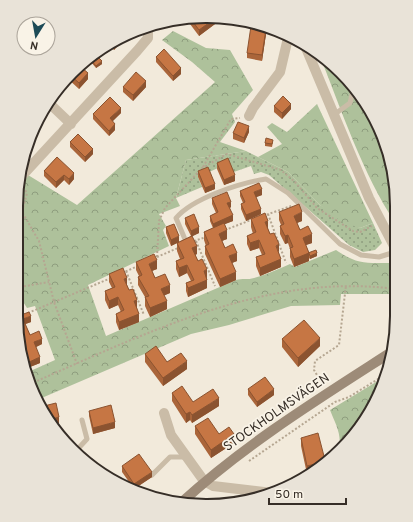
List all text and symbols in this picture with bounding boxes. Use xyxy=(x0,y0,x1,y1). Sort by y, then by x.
north arrow xyxy=(16,16,56,56)
text: N xyxy=(29,37,39,52)
street label: STOCKHOLMSVÄGEN xyxy=(220,369,333,456)
scale bar xyxy=(269,480,346,506)
text: 50 m xyxy=(275,487,303,503)

